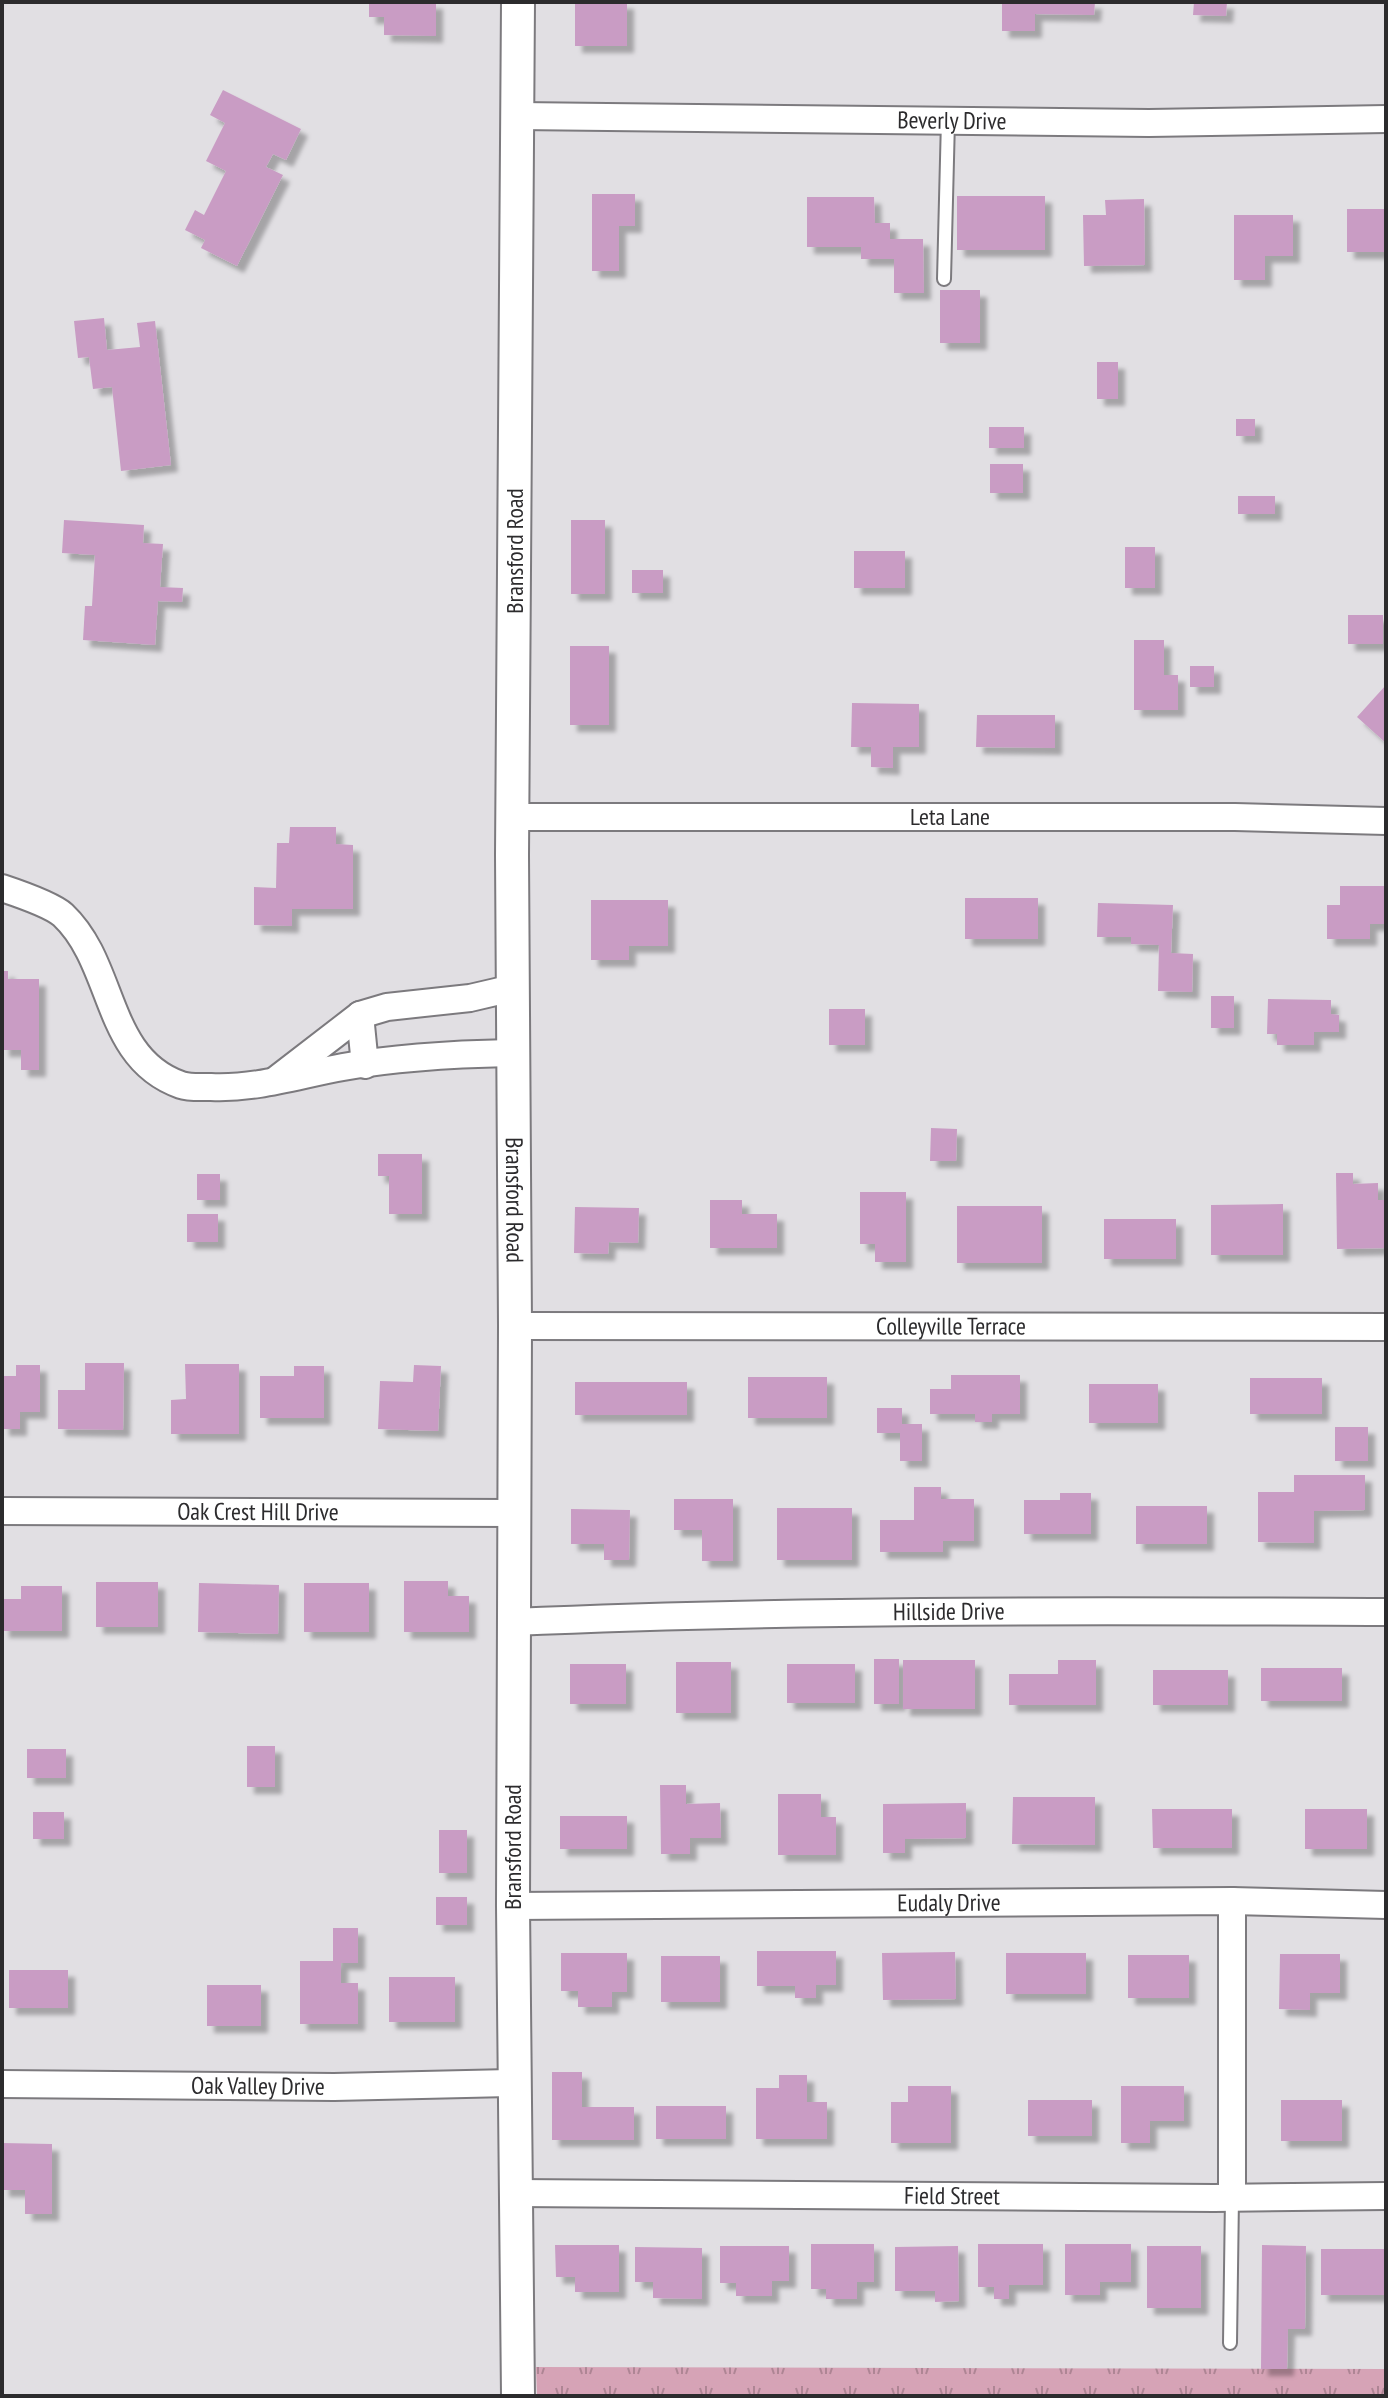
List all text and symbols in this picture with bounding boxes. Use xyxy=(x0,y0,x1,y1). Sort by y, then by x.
street label: Beverly Drive xyxy=(897,104,1007,136)
street label: Bransford Road xyxy=(499,488,530,614)
street label: Leta Lane xyxy=(910,801,990,832)
street label: Bransford Road xyxy=(499,1137,531,1263)
street label: Colleyville Terrace xyxy=(876,1310,1026,1342)
street label: Oak Crest Hill Drive xyxy=(177,1496,339,1527)
street label: Hillside Drive xyxy=(893,1595,1005,1627)
street label: Bransford Road xyxy=(497,1784,528,1910)
street label: Eudaly Drive xyxy=(897,1887,1001,1918)
street label: Oak Valley Drive xyxy=(191,2070,325,2102)
street label: Field Street xyxy=(904,2180,1000,2211)

